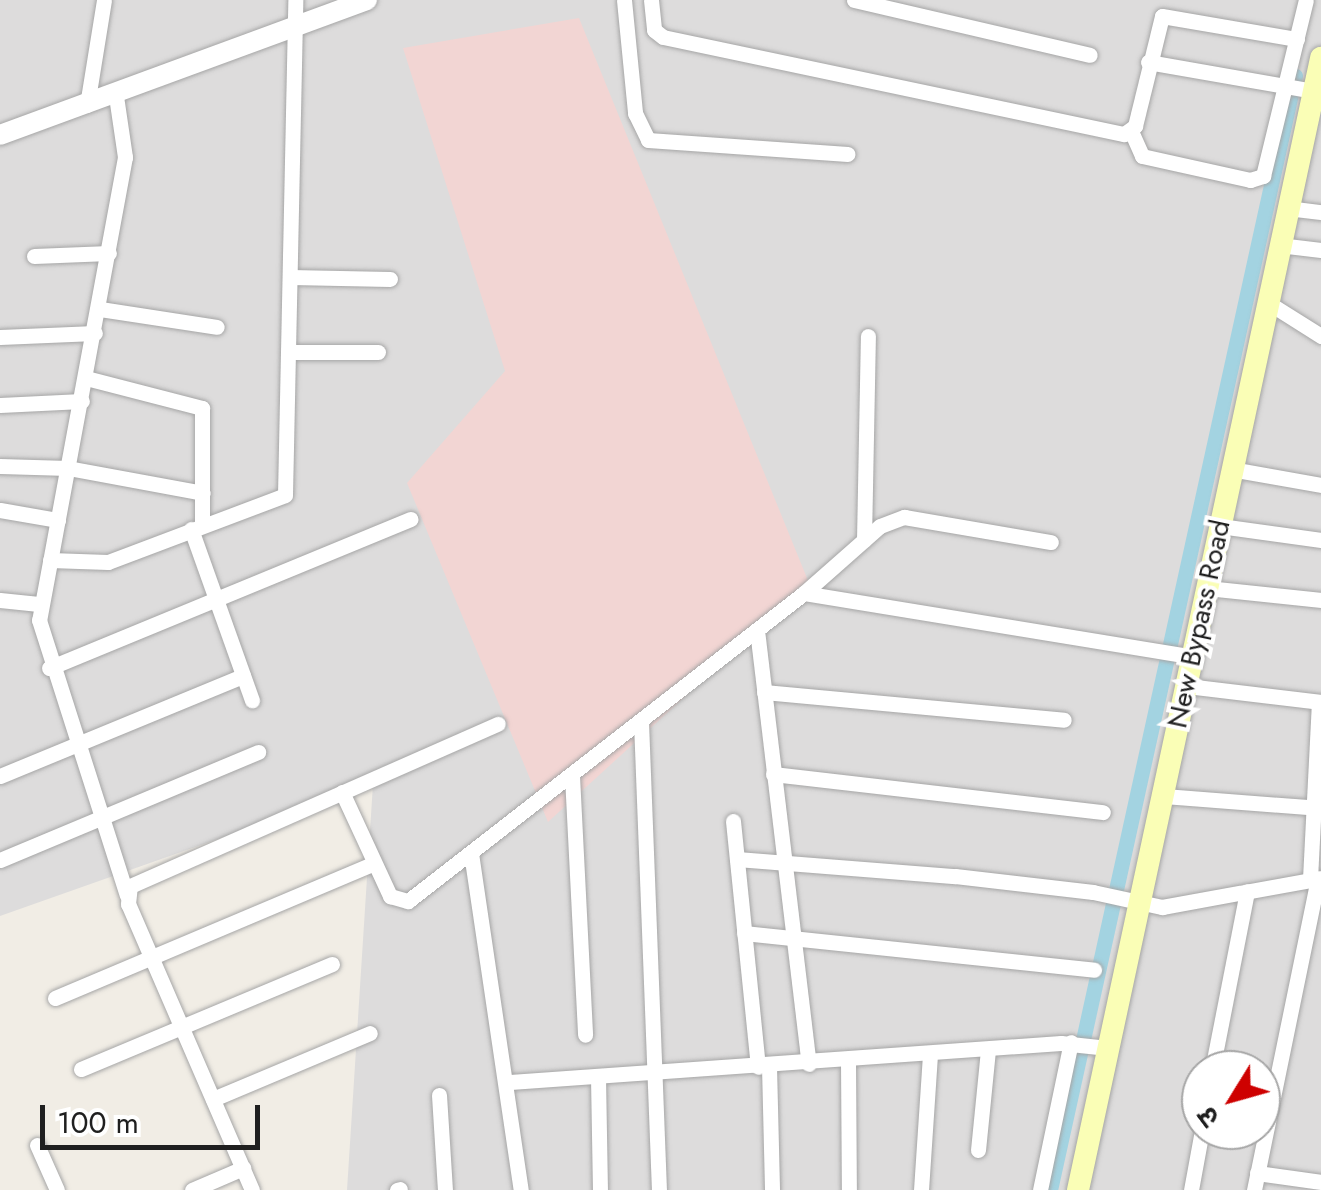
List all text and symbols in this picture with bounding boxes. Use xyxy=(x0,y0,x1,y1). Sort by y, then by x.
street label: New Bypass Road xyxy=(1161,517,1237,731)
north arrow xyxy=(1181,1050,1281,1150)
scale bar xyxy=(45,1085,265,1147)
text: उ xyxy=(1187,1098,1230,1136)
text: 100 m xyxy=(57,1101,139,1144)

